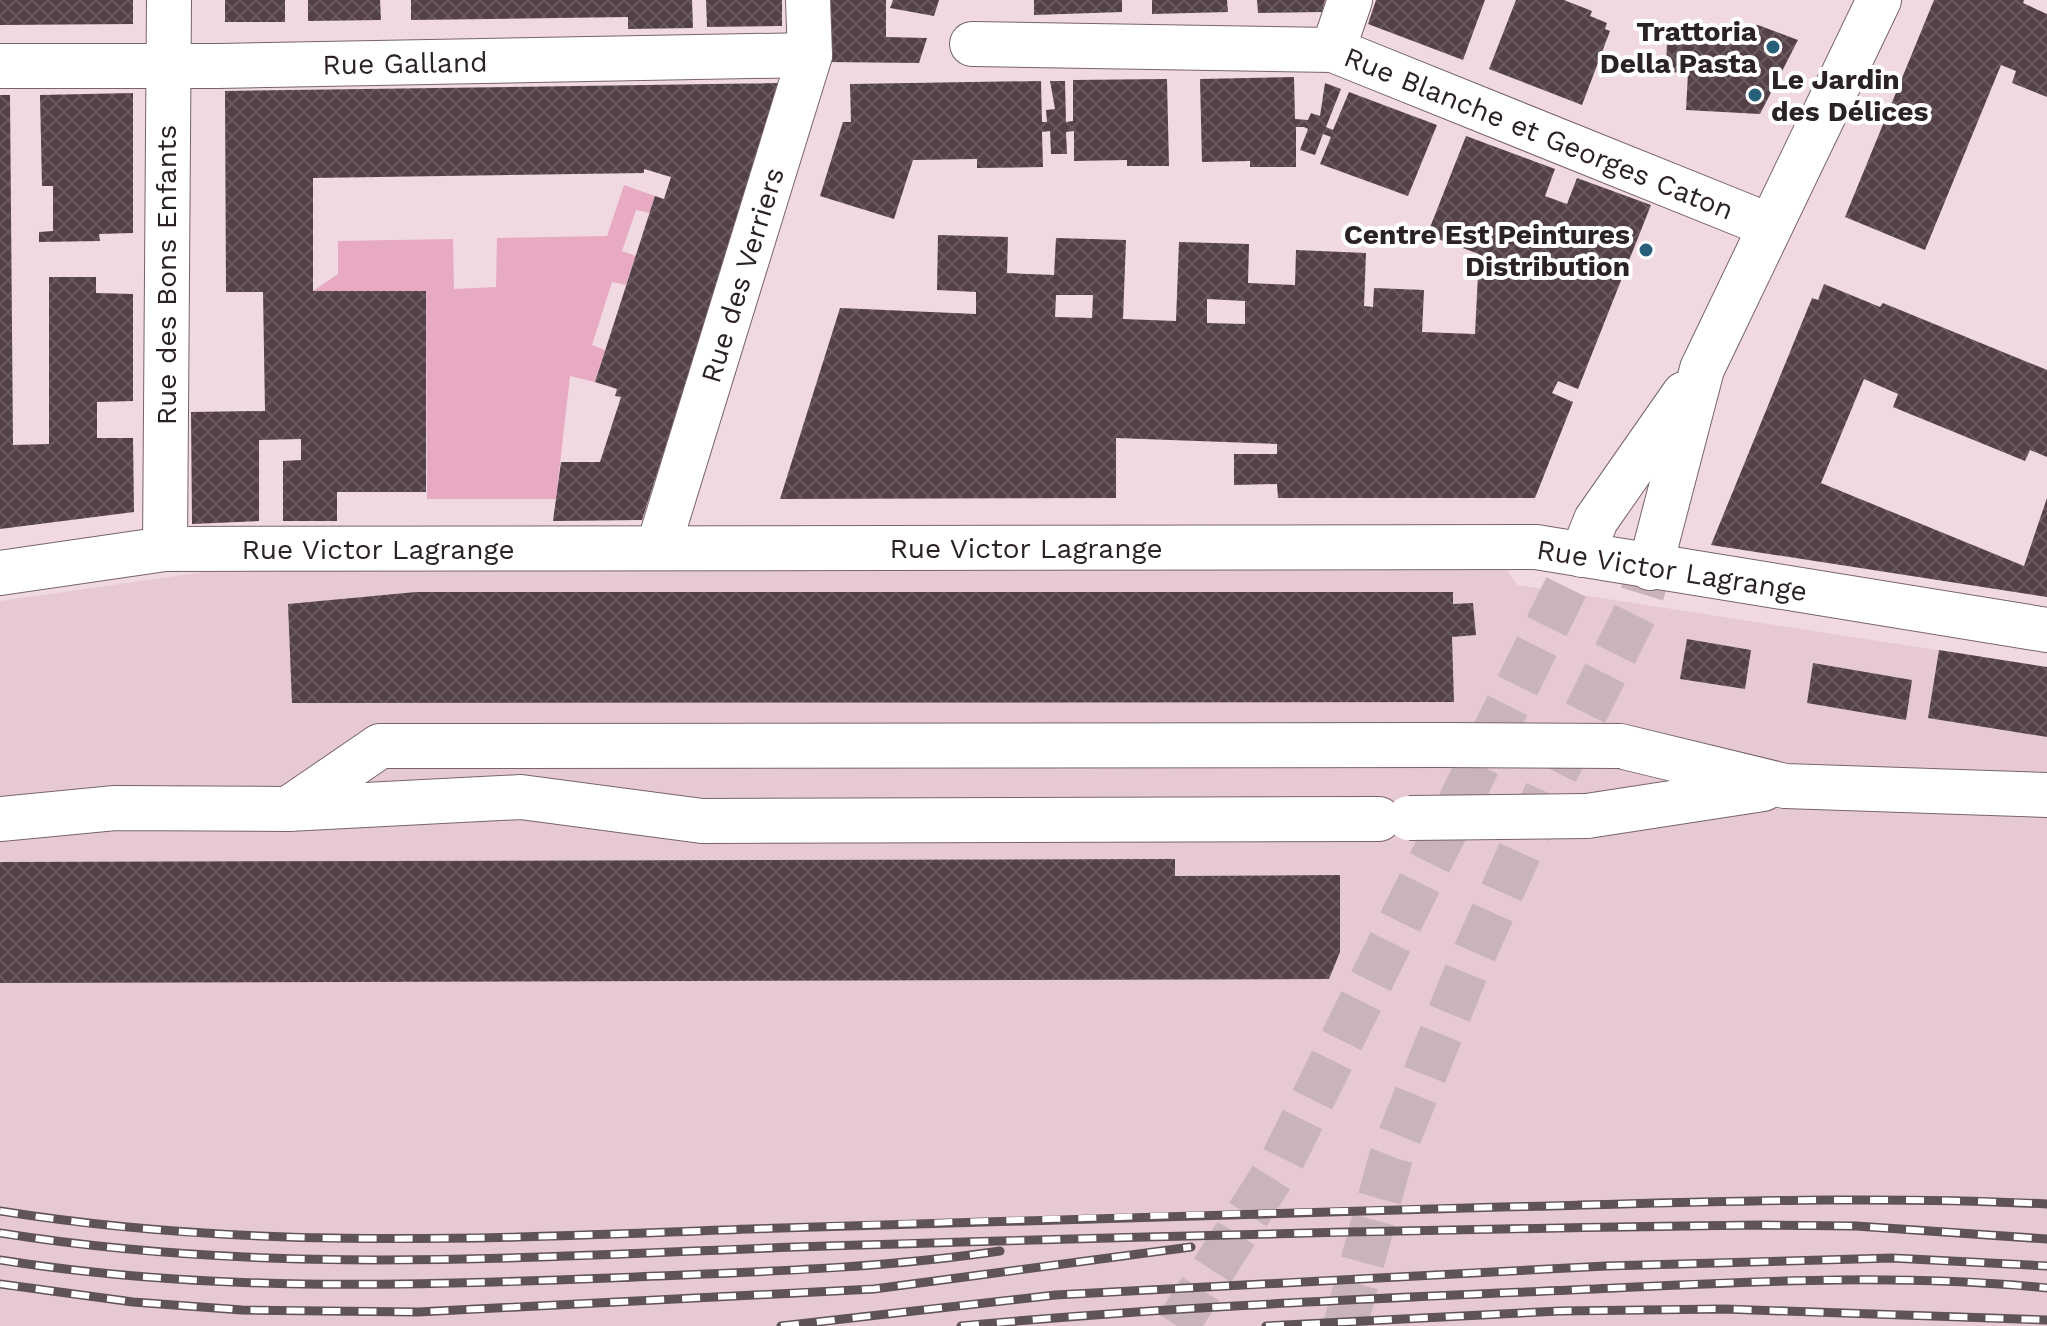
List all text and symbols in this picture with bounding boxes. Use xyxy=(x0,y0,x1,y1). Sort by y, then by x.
place label: Trattoria Della Pasta xyxy=(1600,15,1758,80)
marker: Trattoria Della Pasta xyxy=(1764,38,1782,56)
street label: Rue Blanche et Georges Caton xyxy=(1339,40,1738,227)
street label: Rue Galland xyxy=(322,46,488,81)
place label: Le Jardin des Délices xyxy=(1771,63,1928,128)
marker: Le Jardin des Délices xyxy=(1746,86,1764,104)
street label: Rue des Bons Enfants xyxy=(150,125,183,425)
street label: Rue des Verriers xyxy=(694,163,791,387)
place label: Centre Est Peintures Distribution xyxy=(1344,218,1630,283)
marker: Centre Est Peintures Distribution xyxy=(1637,241,1655,259)
street label: Rue Victor Lagrange xyxy=(889,532,1163,565)
street label: Rue Victor Lagrange xyxy=(241,533,515,566)
street label: Rue Victor Lagrange xyxy=(1534,533,1809,608)

